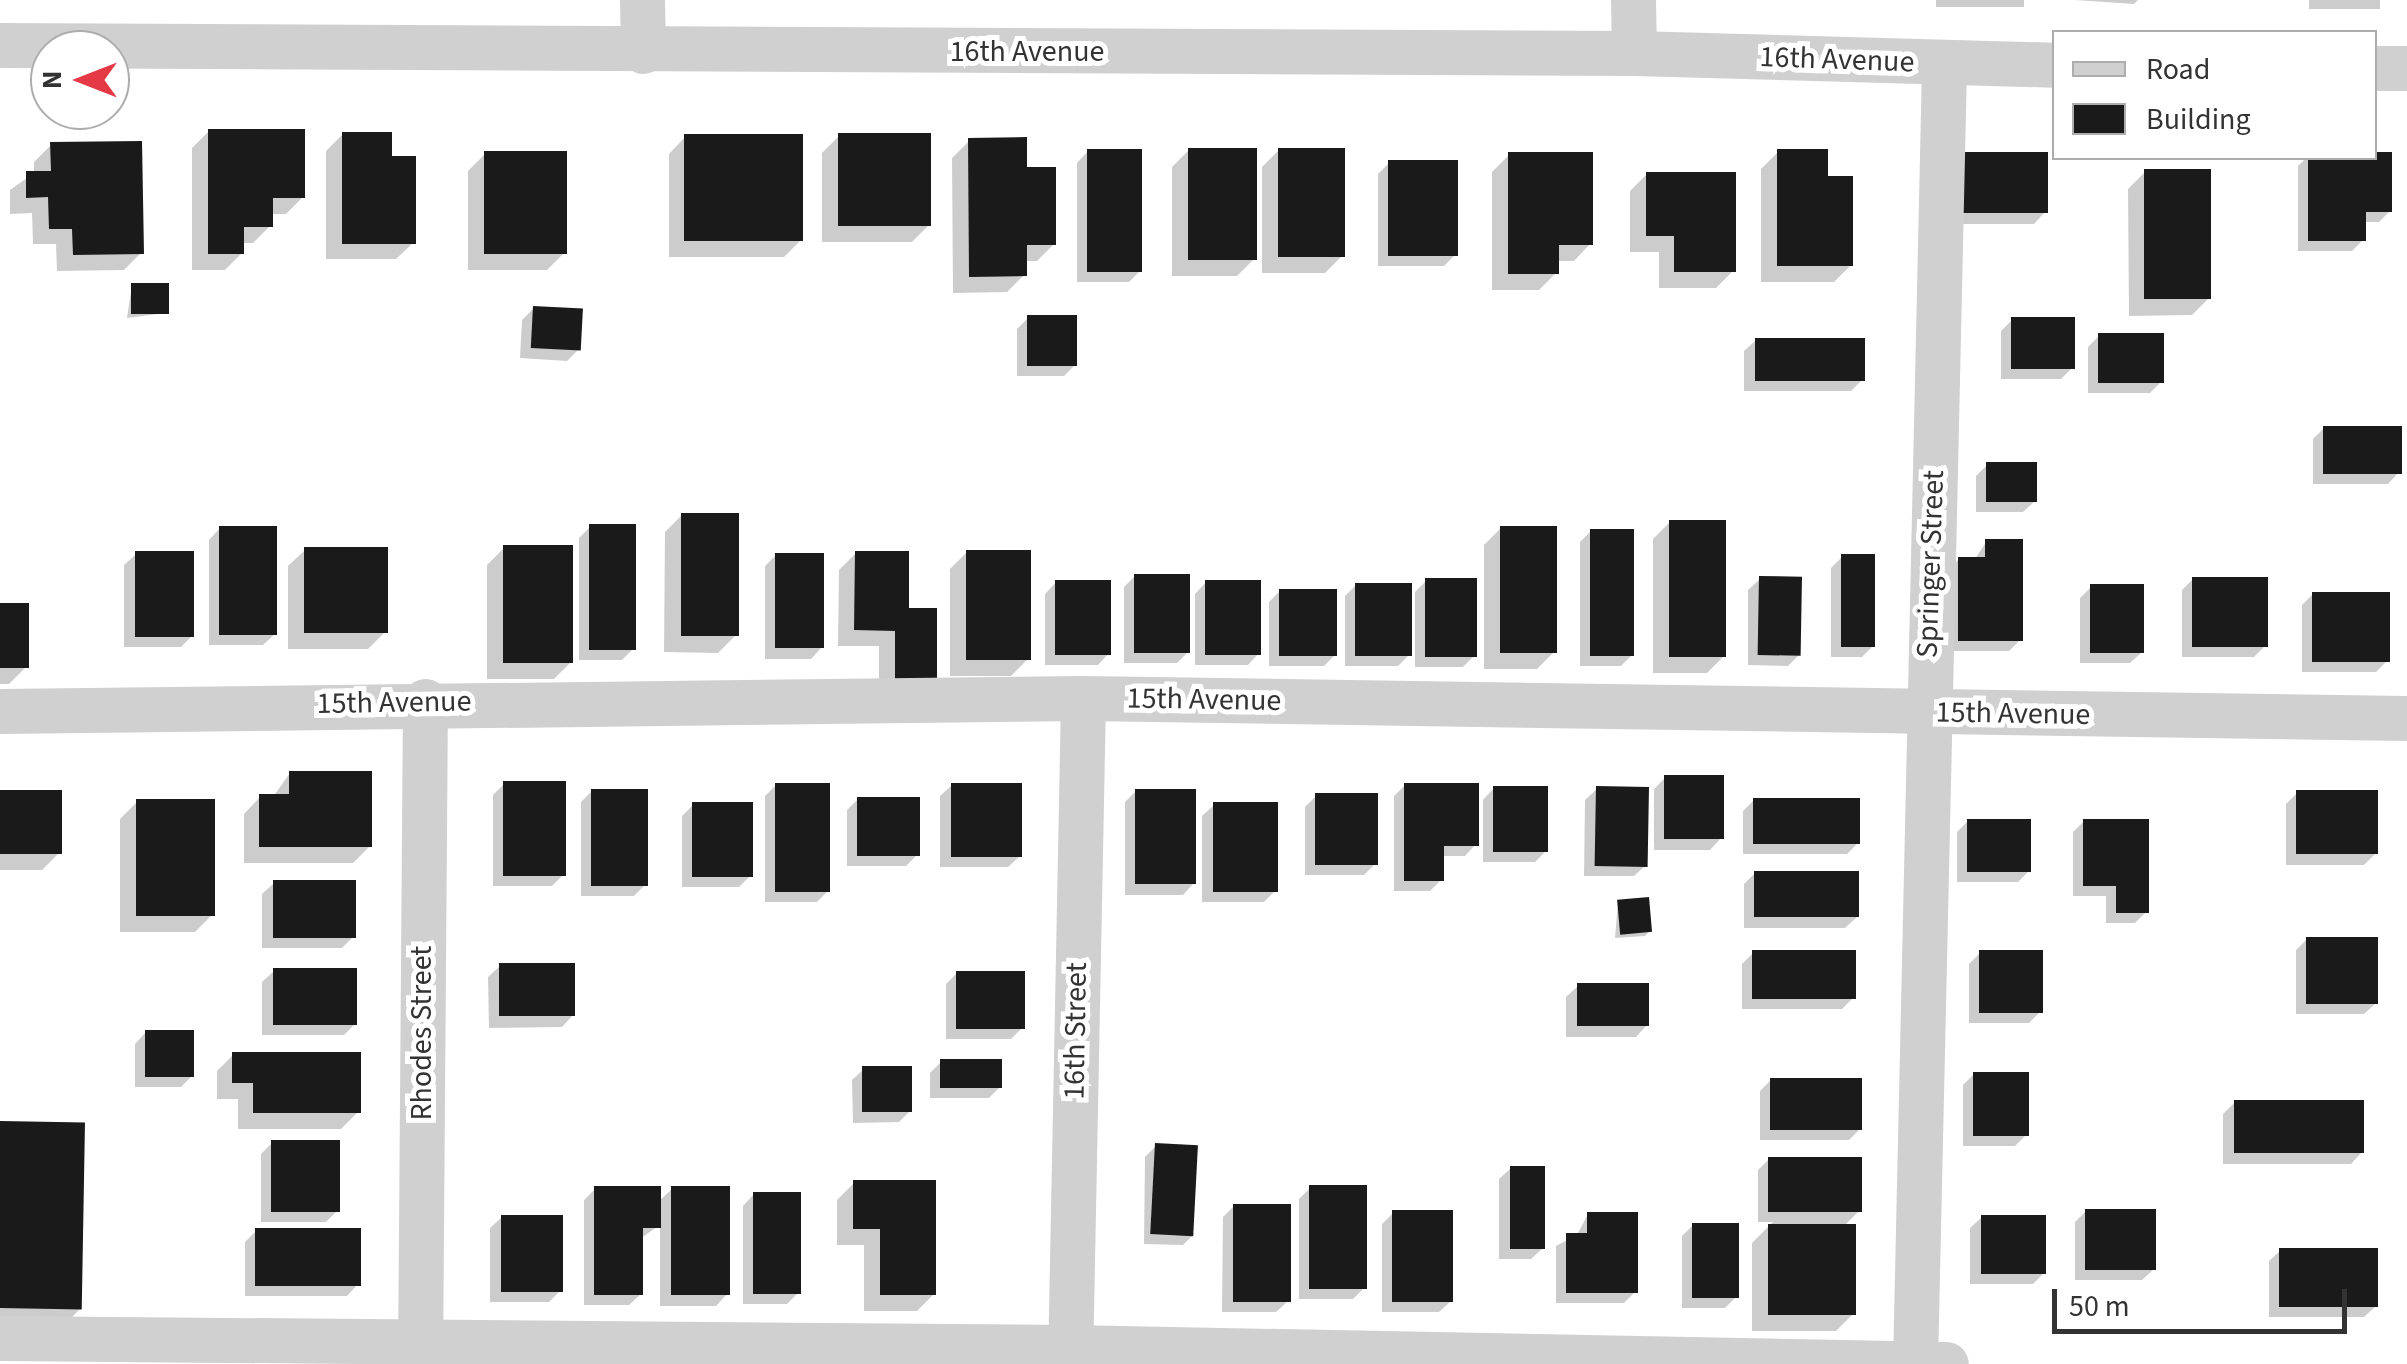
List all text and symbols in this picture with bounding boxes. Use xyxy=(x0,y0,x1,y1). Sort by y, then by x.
north arrow xyxy=(30,30,130,130)
legend xyxy=(2052,30,2377,160)
street label: 16th Avenue xyxy=(950,34,1104,70)
street label: 16th Avenue xyxy=(1759,39,1915,81)
text: Road xyxy=(2146,48,2210,91)
text: N xyxy=(32,71,72,89)
text: Building xyxy=(2146,98,2251,141)
street label: Springer Street xyxy=(1910,469,1952,659)
street label: 15th Avenue xyxy=(1126,681,1282,719)
street label: 15th Avenue xyxy=(316,684,472,722)
street label: 15th Avenue xyxy=(1935,695,2091,733)
street label: Rhodes Street xyxy=(404,946,440,1120)
street label: 16th Street xyxy=(1057,962,1095,1100)
scale bar xyxy=(2057,1269,2352,1331)
text: 50 m xyxy=(2069,1285,2130,1328)

